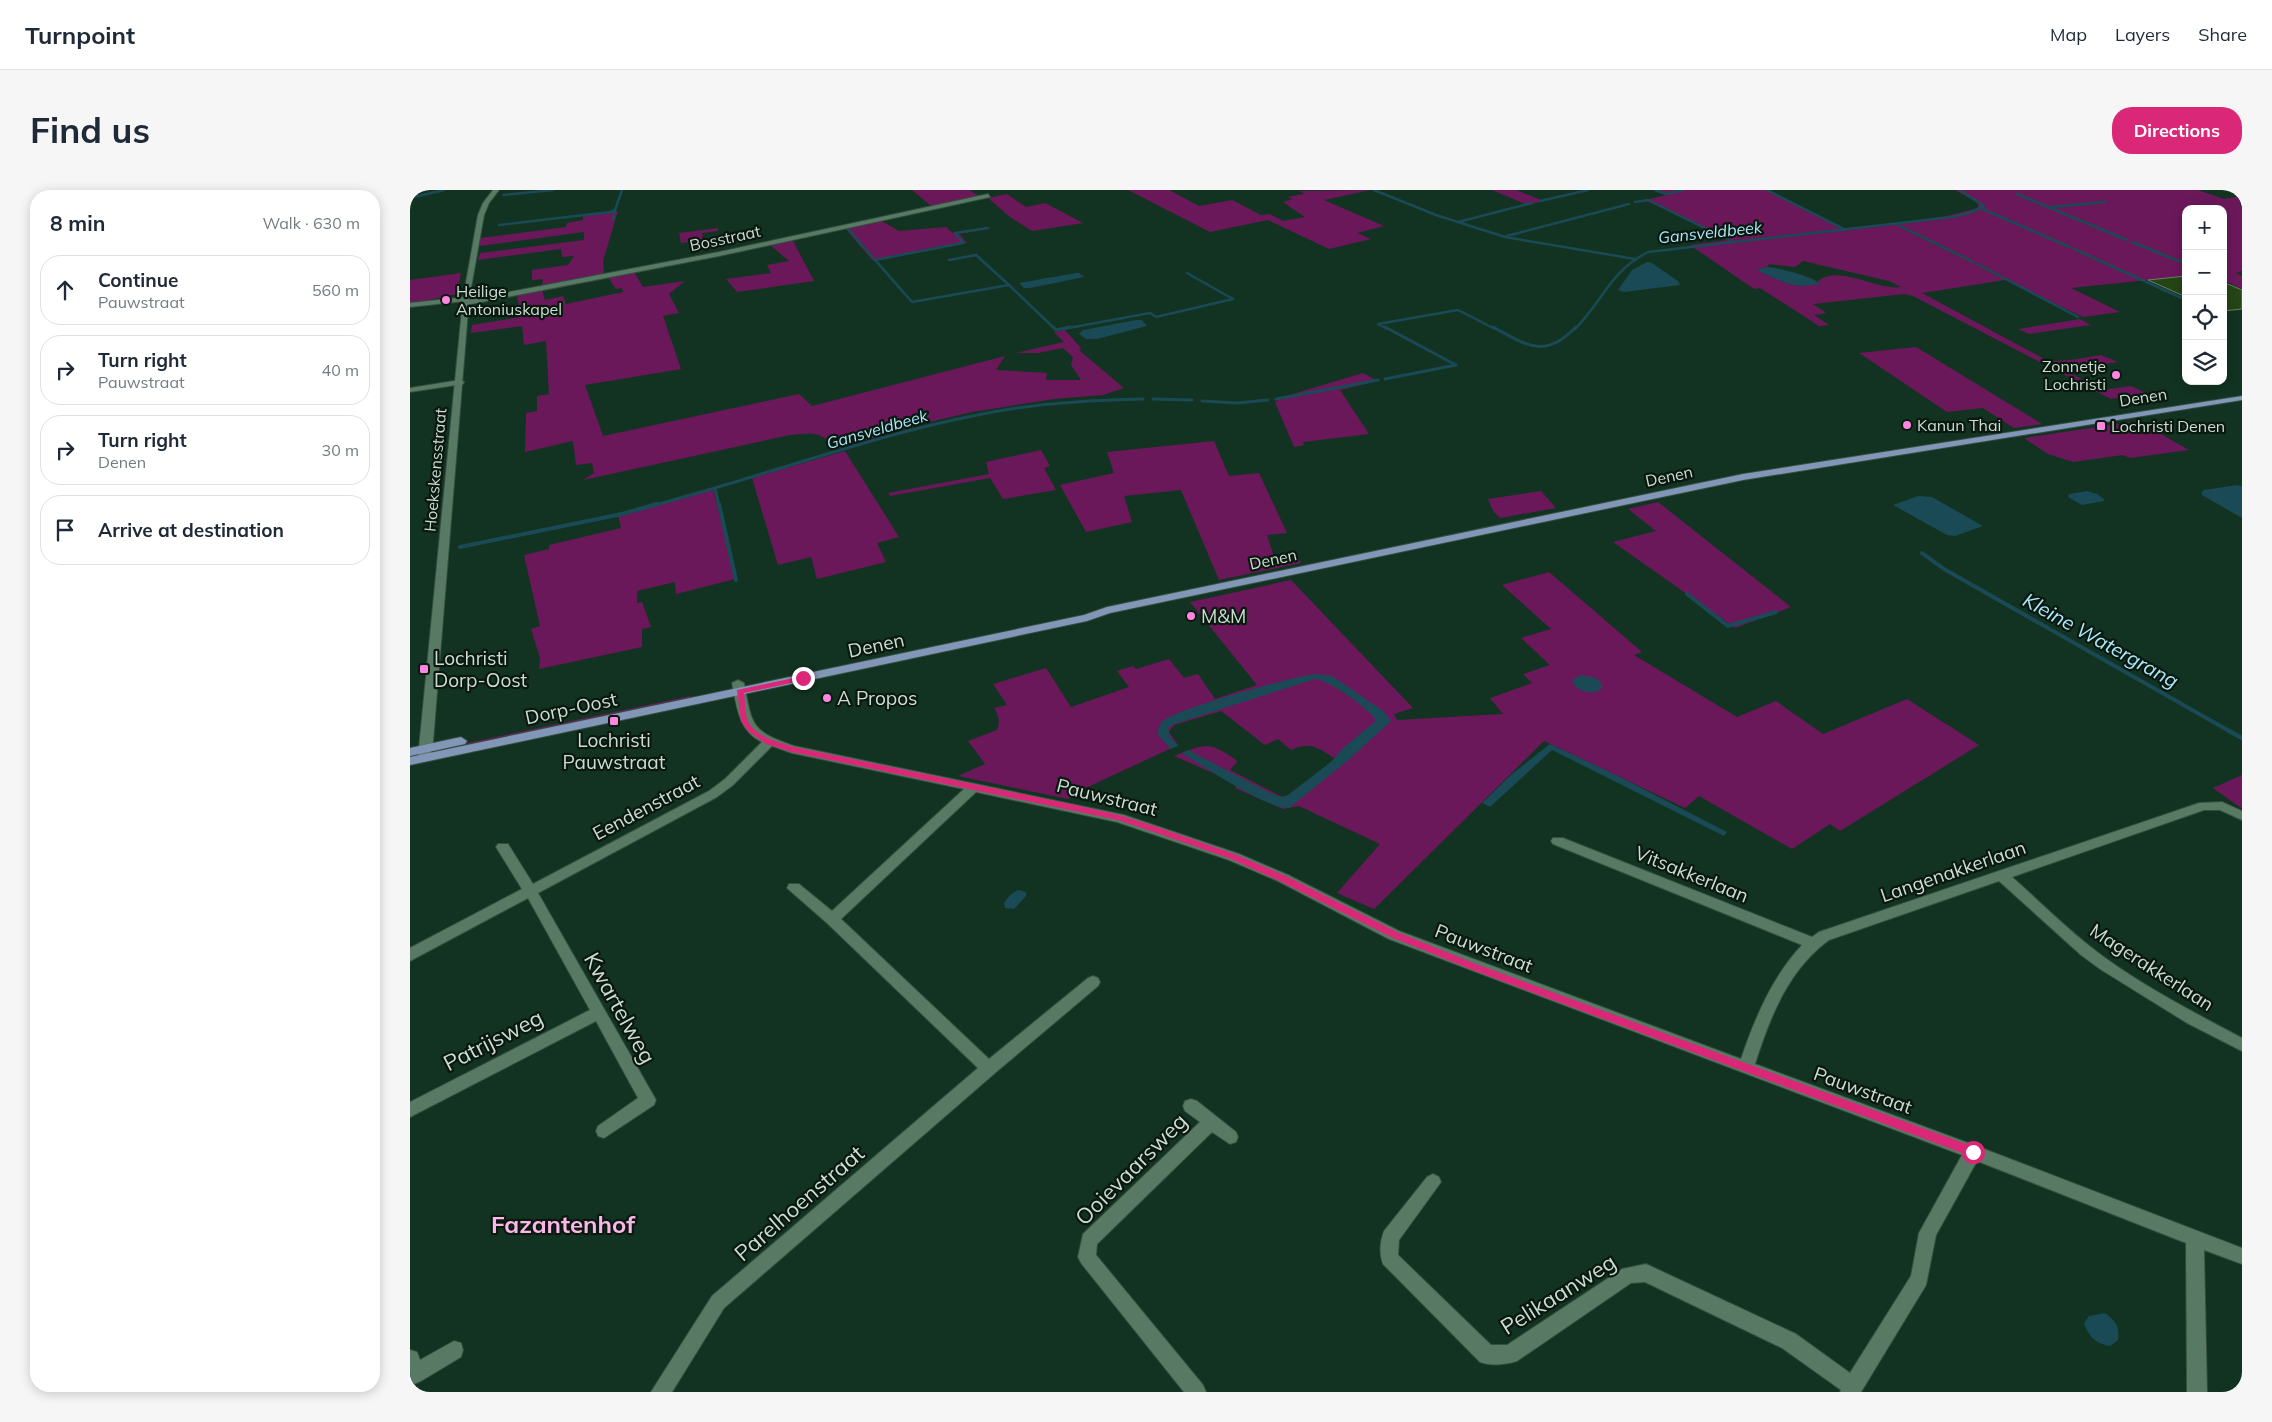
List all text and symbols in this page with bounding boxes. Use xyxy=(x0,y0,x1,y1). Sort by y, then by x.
text: Turnpoint xyxy=(25,20,135,50)
text: Map xyxy=(2050,23,2087,46)
text: Layers xyxy=(2115,23,2170,46)
text: Share xyxy=(2198,23,2247,46)
button: Directions xyxy=(2112,107,2242,154)
text: Find us xyxy=(30,108,150,152)
map controls xyxy=(2182,205,2227,385)
button: + xyxy=(2182,205,2227,250)
text: 8 min xyxy=(50,210,105,236)
text: Walk · 630 m xyxy=(262,213,360,233)
water label: Gansveldbeek xyxy=(1657,217,1764,247)
street label: Bosstraat xyxy=(688,221,763,255)
button: − xyxy=(2182,250,2227,295)
text: Continue xyxy=(98,268,178,292)
icon: ahead xyxy=(51,276,79,304)
text: 560 m xyxy=(312,280,359,300)
place label: Heilige Antoniuskapel xyxy=(456,281,562,319)
text: Pauwstraat xyxy=(98,292,185,312)
marker: Heilige Antoniuskapel xyxy=(440,294,452,306)
button: locate xyxy=(2182,295,2227,340)
button: layers xyxy=(2182,340,2227,385)
text: Turn right xyxy=(98,348,187,372)
icon: right xyxy=(51,356,79,384)
place label: Zonnetje Lochristi xyxy=(2042,356,2106,394)
text: 40 m xyxy=(322,360,359,380)
marker: Zonnetje Lochristi xyxy=(2110,369,2122,381)
text: Pauwstraat xyxy=(98,372,185,392)
street label: Denen xyxy=(2118,383,2168,411)
water label: Gansveldbeek xyxy=(824,405,931,453)
street label: Hoekskensstraat xyxy=(420,407,450,533)
place label: Kanun Thai xyxy=(1917,415,2001,435)
place label: Lochristi Denen xyxy=(2111,416,2225,436)
marker: Kanun Thai xyxy=(1901,419,1913,431)
marker: Lochristi Denen xyxy=(2095,420,2107,432)
text: Turn right xyxy=(98,428,187,452)
icon: right xyxy=(51,436,79,464)
text: 30 m xyxy=(322,440,359,460)
text: Denen xyxy=(98,452,146,472)
street label: Denen xyxy=(1643,461,1695,491)
icon: arrive xyxy=(51,516,79,544)
text: Arrive at destination xyxy=(98,518,284,542)
street label: Denen xyxy=(1247,544,1299,574)
water label: Kleine Watergrang xyxy=(2019,587,2183,693)
place label: M&M xyxy=(1201,604,1246,628)
marker: M&M xyxy=(1185,610,1197,622)
street label: Denen xyxy=(846,627,906,663)
place label: Lochristi Dorp-Oost xyxy=(434,646,528,692)
marker: Lochristi Dorp-Oost xyxy=(418,663,430,675)
route end xyxy=(792,667,815,690)
street label: Dorp-Oost xyxy=(523,686,619,729)
place label: A Propos xyxy=(837,686,917,710)
marker: A Propos xyxy=(821,692,833,704)
marker: Lochristi Pauwstraat xyxy=(608,715,620,727)
place label: Lochristi Pauwstraat xyxy=(563,728,666,774)
street label: Eendenstraat xyxy=(588,769,704,845)
street label: Pauwstraat xyxy=(1054,773,1160,821)
street label: Langenakkerlaan xyxy=(1877,835,2029,907)
street label: Vitsakkerlaan xyxy=(1632,840,1752,908)
street label: Pauwstraat xyxy=(1432,918,1537,978)
street label: Magerakkerlaan xyxy=(2086,918,2218,1016)
street label: Kwartelweg xyxy=(578,947,662,1069)
street label: Patrijsweg xyxy=(439,1003,547,1077)
street label: Pauwstraat xyxy=(1811,1061,1916,1119)
street label: Ooievaarsweg xyxy=(1069,1107,1193,1231)
street label: Parelhoenstraat xyxy=(728,1139,870,1267)
route start xyxy=(1962,1141,1985,1164)
district label: Fazantenhof xyxy=(491,1209,636,1239)
street label: Pelikaanweg xyxy=(1495,1247,1621,1341)

